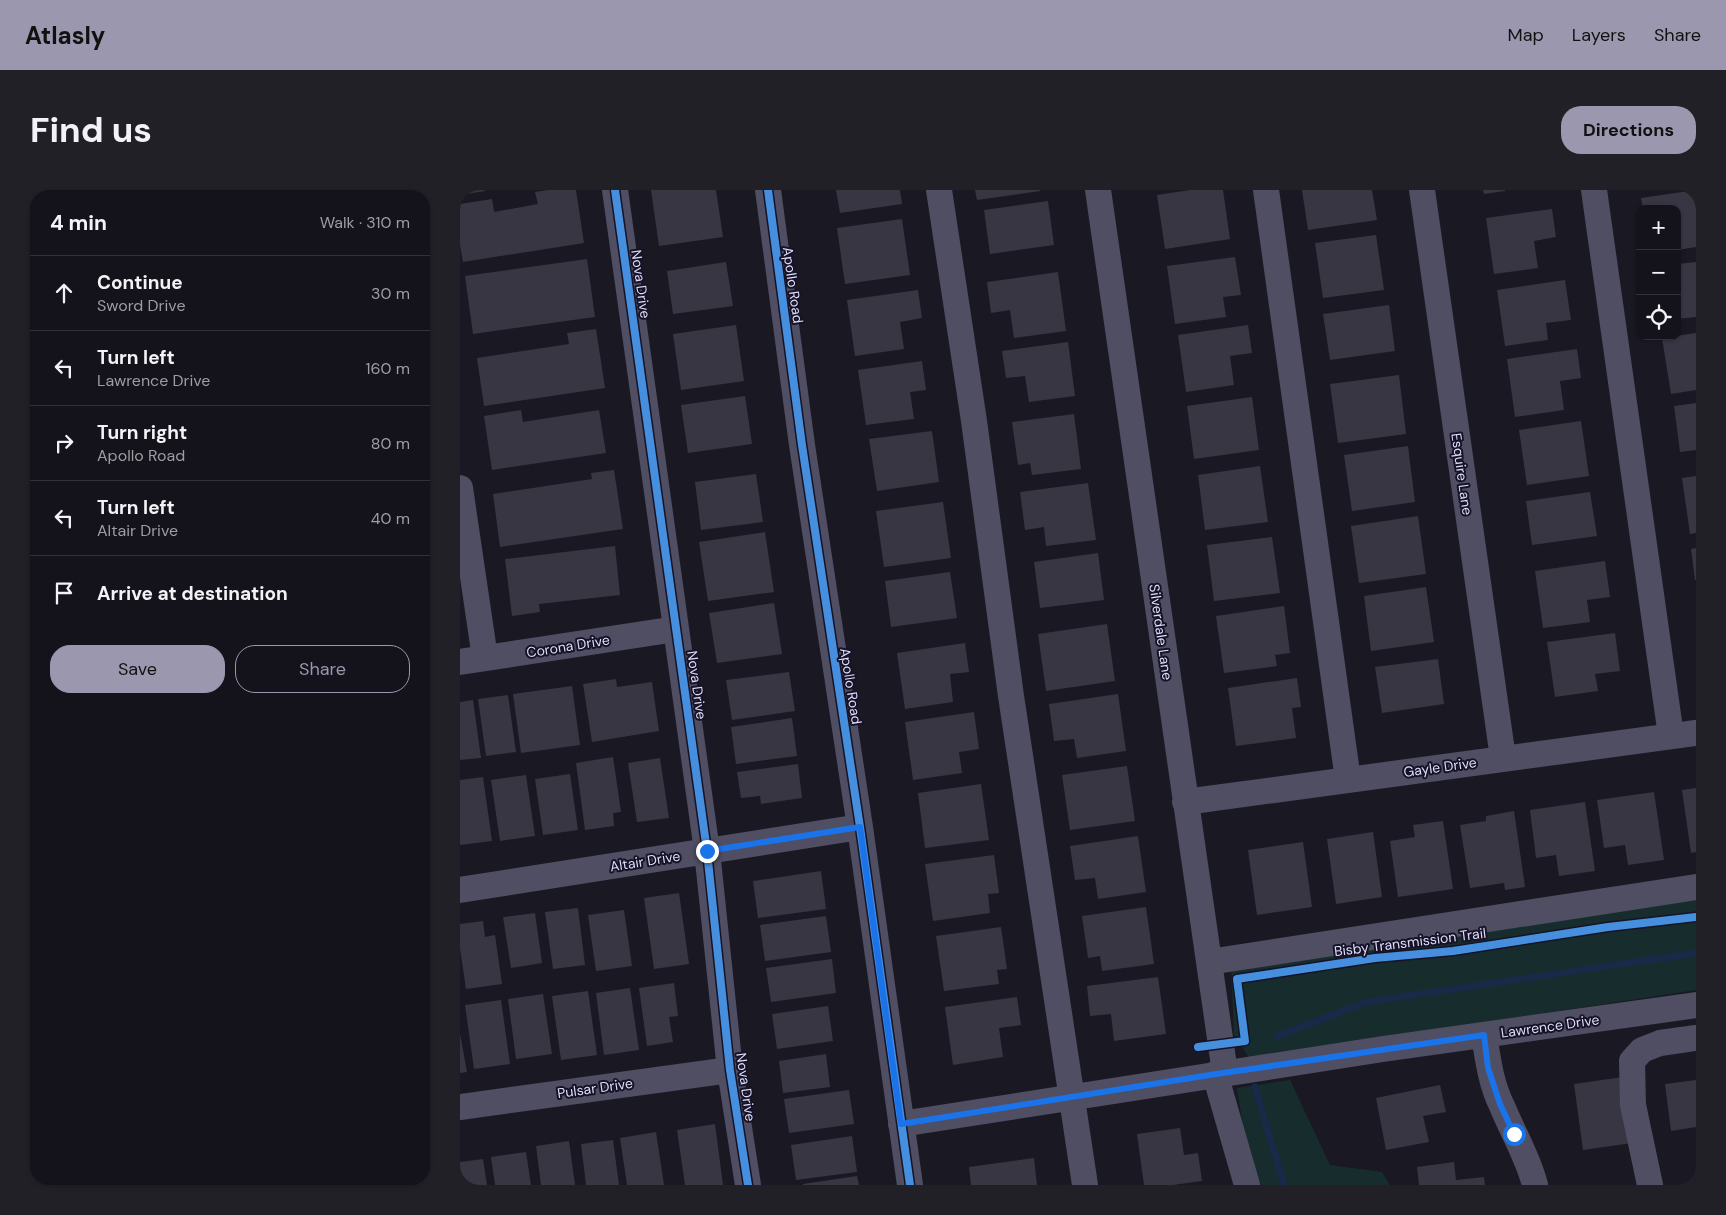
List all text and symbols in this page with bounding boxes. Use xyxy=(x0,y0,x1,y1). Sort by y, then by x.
text: Atlasly xyxy=(25,20,105,51)
text: Map xyxy=(1508,23,1544,47)
text: Layers xyxy=(1572,23,1626,47)
text: Share xyxy=(1654,23,1701,47)
button: Directions xyxy=(1561,106,1696,154)
text: Find us xyxy=(30,107,152,153)
map controls xyxy=(1636,205,1681,340)
button: + xyxy=(1636,205,1681,250)
text: 4 min xyxy=(50,209,107,237)
text: Walk · 310 m xyxy=(320,212,410,233)
street label: Apollo Road xyxy=(779,246,807,324)
street label: Nova Drive xyxy=(627,249,655,320)
button: − xyxy=(1636,250,1681,295)
text: Continue xyxy=(97,270,183,295)
icon: ahead xyxy=(50,279,78,307)
text: 30 m xyxy=(371,283,410,304)
text: Sword Drive xyxy=(97,295,185,316)
button: locate xyxy=(1636,295,1681,340)
text: Turn left xyxy=(97,345,175,370)
icon: left xyxy=(50,354,78,382)
text: 160 m xyxy=(366,358,410,379)
text: Lawrence Drive xyxy=(97,370,210,391)
text: Turn right xyxy=(97,420,187,445)
icon: right xyxy=(50,429,78,457)
street label: Esquire Lane xyxy=(1447,432,1477,516)
text: 80 m xyxy=(371,433,410,454)
text: Apollo Road xyxy=(97,445,185,466)
text: Turn left xyxy=(97,495,175,520)
icon: left xyxy=(50,504,78,532)
text: 40 m xyxy=(371,508,410,529)
text: Altair Drive xyxy=(97,520,178,541)
icon: arrive xyxy=(50,579,78,607)
text: Arrive at destination xyxy=(97,581,288,606)
street label: Silverdale Lane xyxy=(1145,583,1177,681)
street label: Corona Drive xyxy=(525,631,611,661)
button: Save xyxy=(50,645,225,693)
button: Share xyxy=(235,645,410,693)
street label: Apollo Road xyxy=(836,646,866,726)
street label: Nova Drive xyxy=(683,650,711,721)
street label: Gayle Drive xyxy=(1402,753,1478,781)
route end xyxy=(696,840,719,863)
street label: Altair Drive xyxy=(609,847,681,875)
street label: Bisby Transmission Trail xyxy=(1333,924,1487,960)
street label: Lawrence Drive xyxy=(1500,1010,1600,1042)
street label: Nova Drive xyxy=(732,1052,760,1123)
street label: Pulsar Drive xyxy=(556,1074,634,1102)
route start xyxy=(1503,1123,1526,1146)

